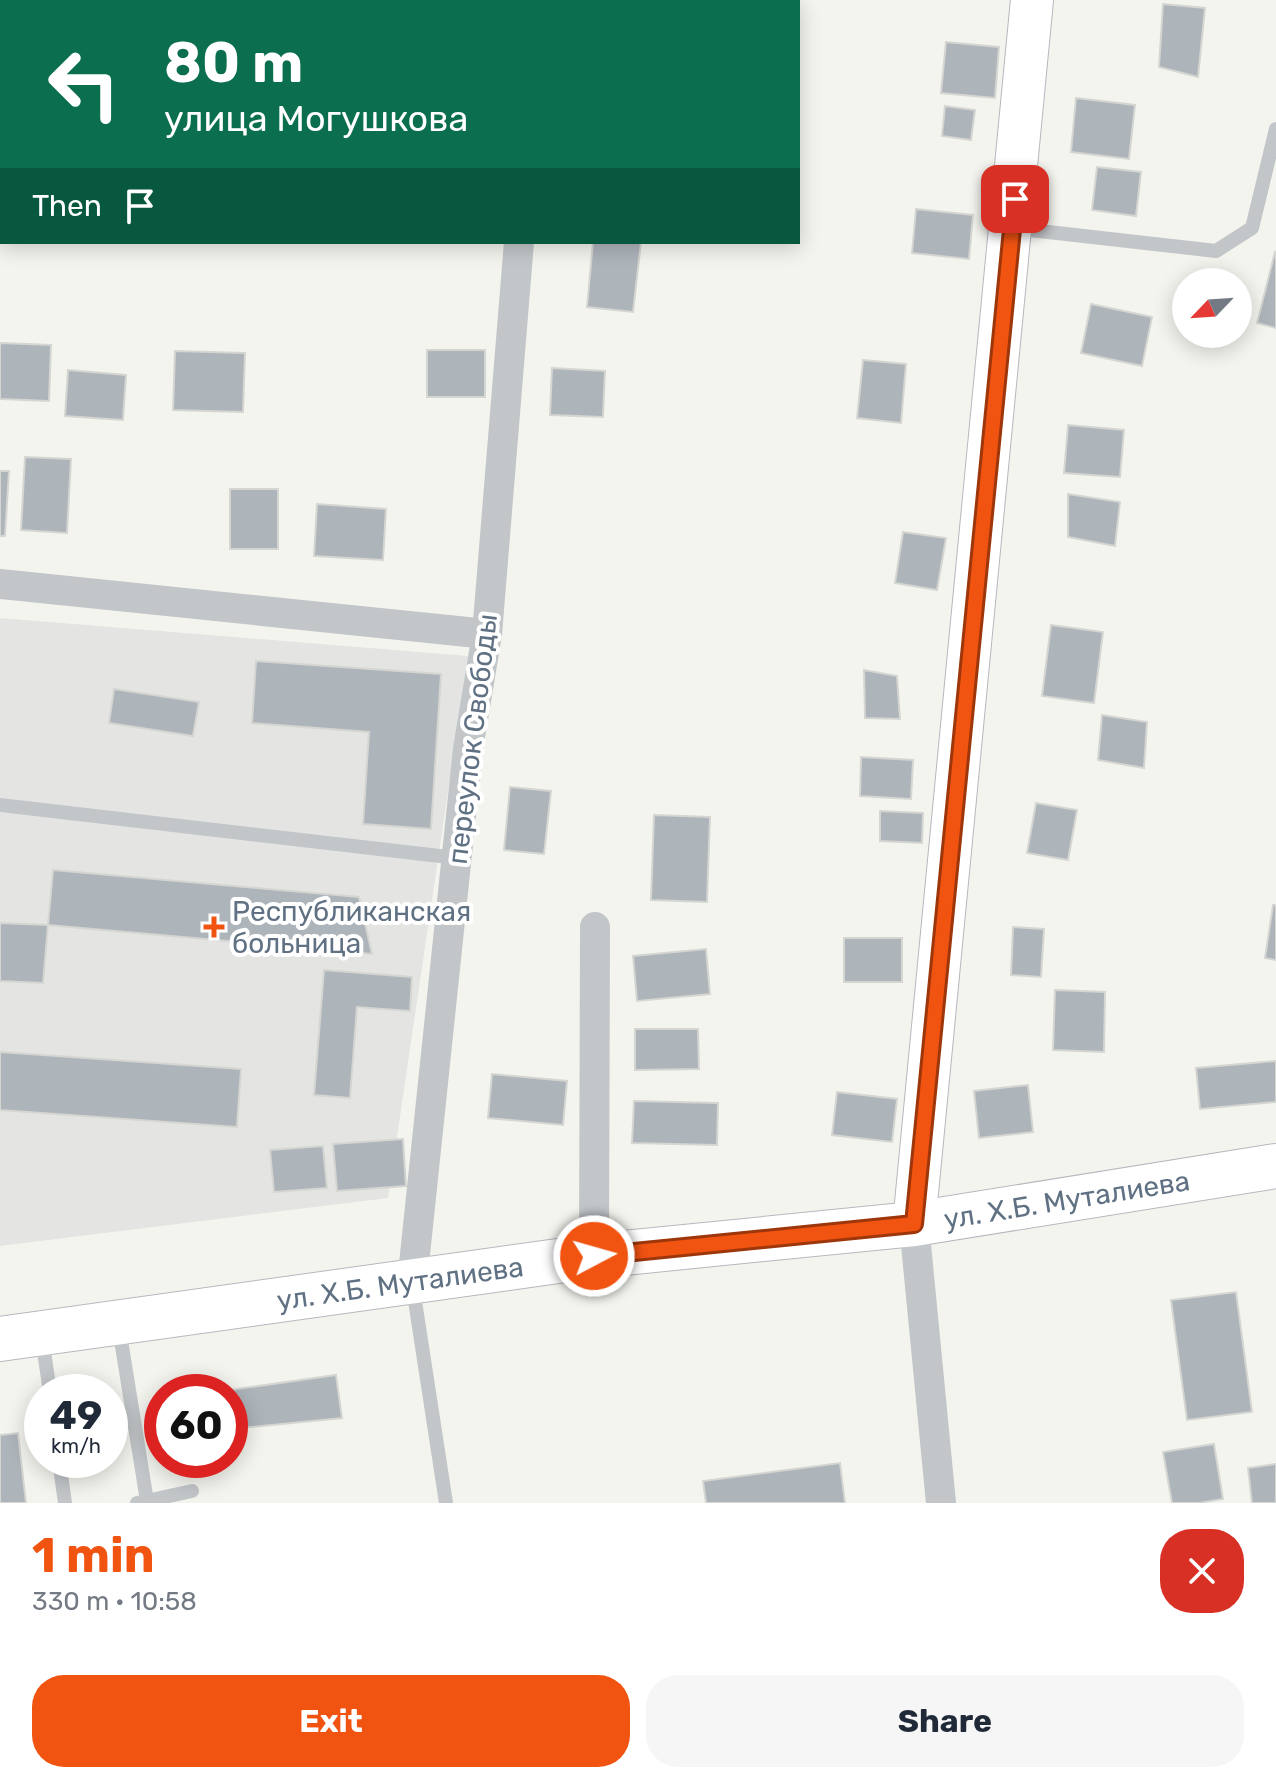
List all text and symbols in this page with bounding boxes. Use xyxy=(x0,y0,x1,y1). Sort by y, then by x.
text: 80 m xyxy=(164,30,303,96)
icon: left xyxy=(32,32,136,136)
text: улица Могушкова xyxy=(164,97,468,140)
pin xyxy=(981,165,1049,233)
icon: arrive xyxy=(993,177,1037,221)
icon: arrive xyxy=(118,184,162,228)
text: Then xyxy=(32,188,102,224)
north arrow xyxy=(1172,268,1252,348)
map controls xyxy=(1172,268,1252,348)
street label: переулок Свободы xyxy=(441,612,504,866)
place label: Республиканская больница xyxy=(232,895,471,960)
marker: Республиканская больница xyxy=(203,916,225,938)
street label: ул. Х.Б. Муталиева xyxy=(941,1164,1192,1236)
position arrow xyxy=(552,1214,636,1298)
street label: ул. Х.Б. Муталиева xyxy=(275,1250,526,1317)
speed limit sign: 60 xyxy=(144,1374,248,1478)
text: 49 xyxy=(50,1392,102,1439)
text: km/h xyxy=(51,1434,101,1458)
text: 1 min xyxy=(32,1527,155,1584)
button: close xyxy=(1160,1529,1244,1613)
text: 330 m · 10:58 xyxy=(32,1586,197,1617)
button: Exit xyxy=(32,1675,630,1767)
button: Share xyxy=(646,1675,1244,1767)

